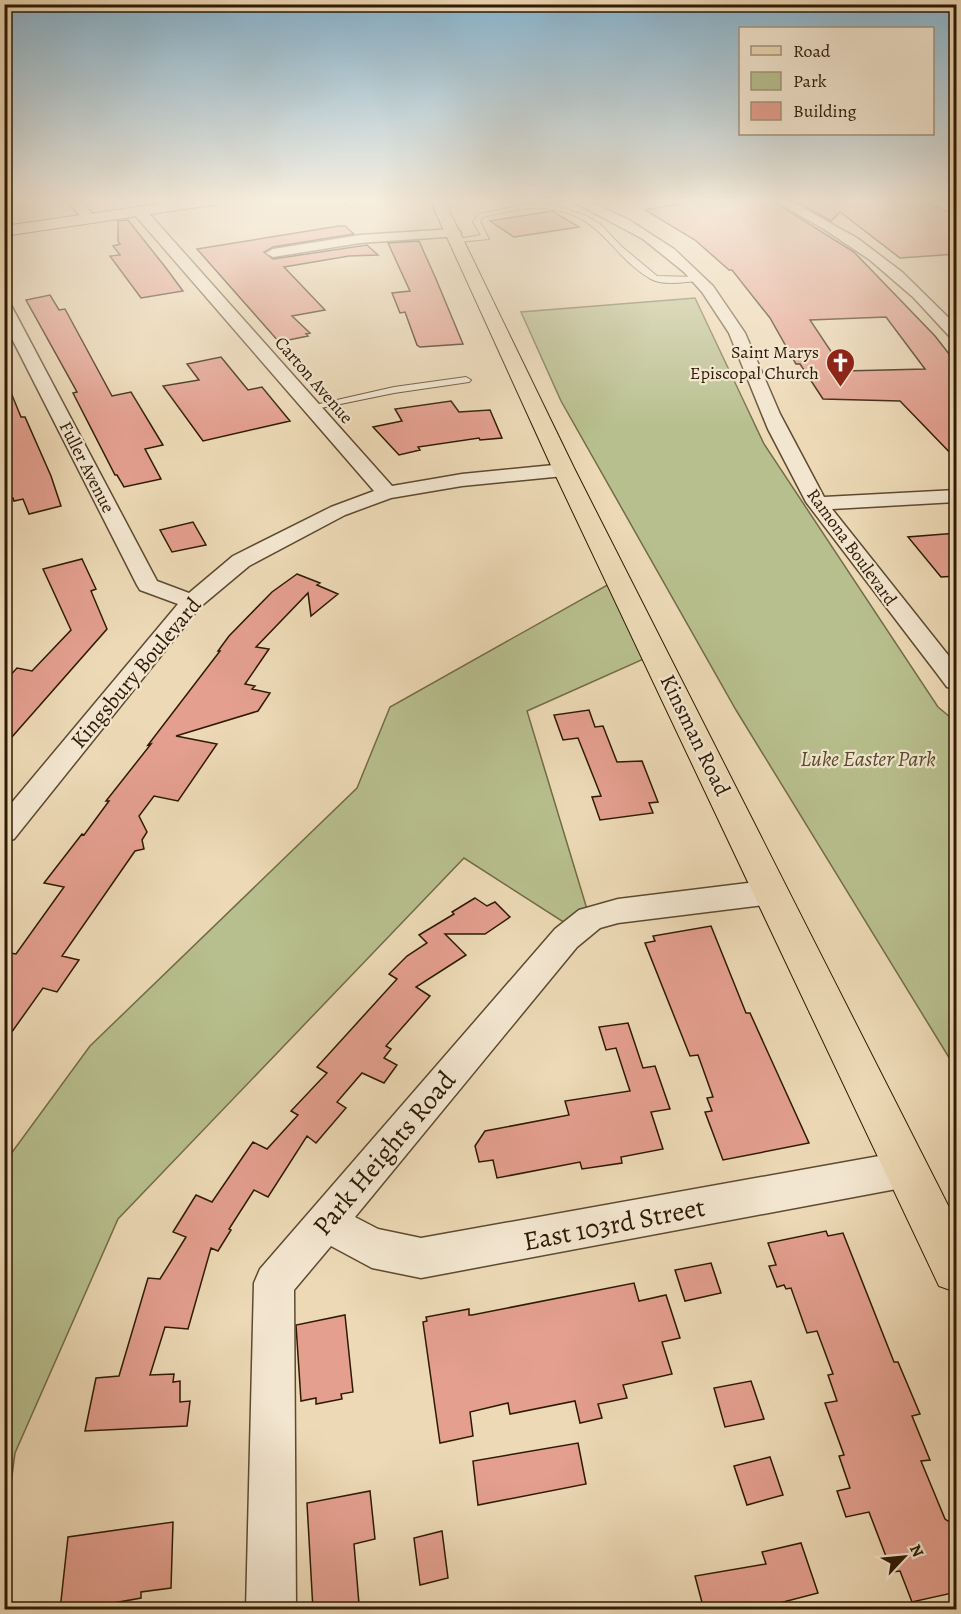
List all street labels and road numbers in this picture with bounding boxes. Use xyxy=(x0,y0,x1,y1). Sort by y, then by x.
street label: Carton Avenue xyxy=(269,331,359,429)
street label: Fuller Avenue xyxy=(54,417,120,517)
street label: Ramona Boulevard xyxy=(801,484,903,611)
street label: Kingsbury Boulevard xyxy=(64,591,208,755)
street label: Kinsman Road xyxy=(653,669,737,801)
street label: Park Heights Road xyxy=(304,1063,464,1243)
street label: East 103rd Street xyxy=(520,1189,708,1259)

